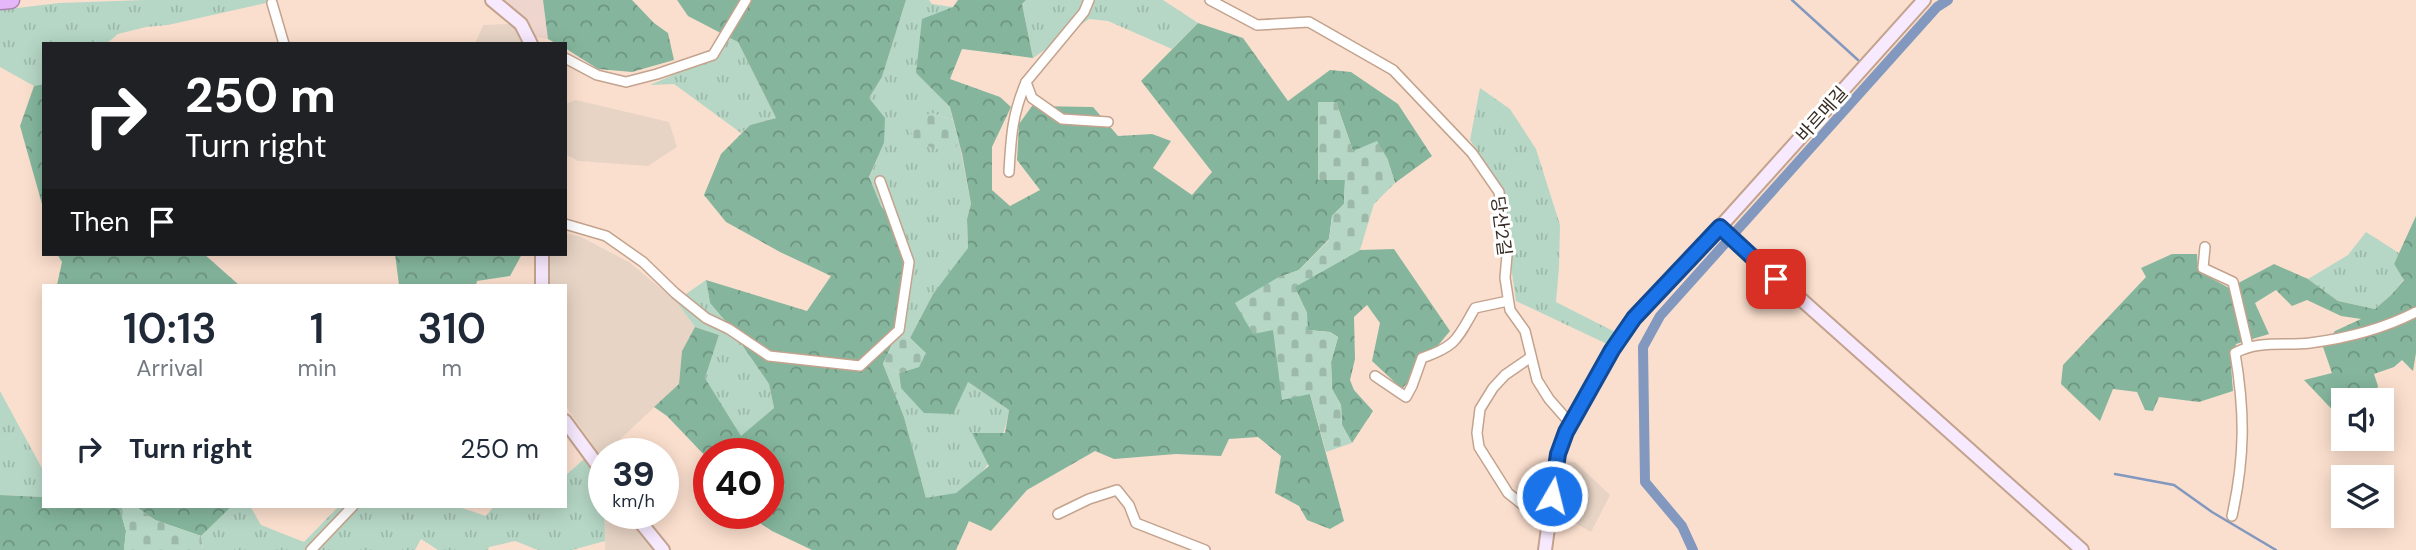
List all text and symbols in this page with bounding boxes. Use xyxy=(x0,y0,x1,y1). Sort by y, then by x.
text: 250 m xyxy=(185,63,336,127)
icon: right xyxy=(70,70,161,161)
street label: 바르메길 xyxy=(1791,81,1853,147)
text: Turn right xyxy=(185,125,327,167)
street label: 당산2길 xyxy=(1485,195,1517,257)
icon: arrive xyxy=(143,203,181,241)
text: Then xyxy=(70,205,129,239)
pin xyxy=(1746,249,1806,309)
icon: arrive xyxy=(1757,260,1795,298)
text: 10:13 xyxy=(123,301,217,356)
text: 1 xyxy=(310,301,324,356)
text: 310 xyxy=(417,301,486,356)
text: Arrival xyxy=(136,353,203,383)
text: min xyxy=(297,353,337,383)
text: m xyxy=(442,353,462,383)
map controls xyxy=(2331,388,2394,528)
button: sound xyxy=(2331,388,2394,451)
icon: right xyxy=(70,430,108,468)
text: Turn right xyxy=(129,432,253,466)
text: 250 m xyxy=(460,432,539,466)
speed limit sign: 40 xyxy=(693,438,784,529)
text: 39 xyxy=(612,451,655,497)
position arrow xyxy=(1515,459,1589,533)
button: layers xyxy=(2331,465,2394,528)
text: km/h xyxy=(612,489,655,513)

